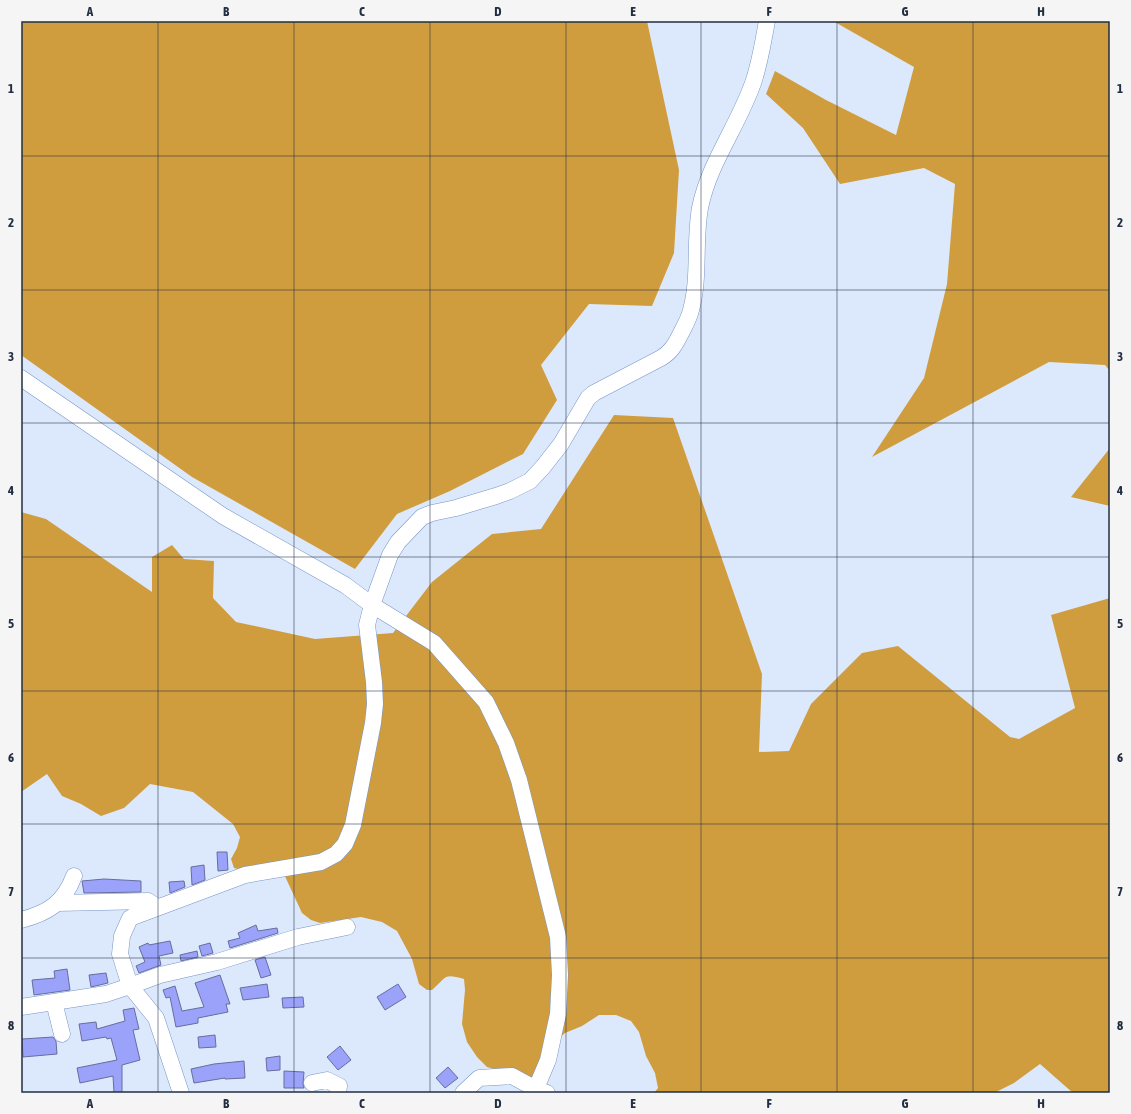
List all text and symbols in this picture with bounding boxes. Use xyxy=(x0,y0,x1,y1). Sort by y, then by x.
text: A xyxy=(86,4,94,19)
text: B xyxy=(223,4,230,19)
text: C xyxy=(359,4,365,19)
text: D xyxy=(494,4,502,19)
text: E xyxy=(630,4,636,19)
text: F xyxy=(766,4,772,19)
text: G xyxy=(902,4,909,19)
text: H xyxy=(1037,4,1045,19)
text: 1 xyxy=(8,81,14,96)
text: 1 xyxy=(1117,81,1123,96)
text: 2 xyxy=(8,215,14,230)
text: 2 xyxy=(1117,215,1123,230)
text: 3 xyxy=(8,349,14,364)
text: 3 xyxy=(1117,349,1123,364)
text: 4 xyxy=(7,483,14,498)
text: 4 xyxy=(1116,483,1123,498)
text: 5 xyxy=(8,616,14,631)
text: 5 xyxy=(1117,616,1123,631)
text: 6 xyxy=(8,750,14,765)
text: 6 xyxy=(1117,750,1123,765)
text: 7 xyxy=(8,884,14,899)
text: 7 xyxy=(1117,884,1123,899)
text: 8 xyxy=(8,1018,14,1033)
text: 8 xyxy=(1117,1018,1123,1033)
text: A xyxy=(86,1096,94,1111)
text: B xyxy=(223,1096,230,1111)
text: C xyxy=(359,1096,365,1111)
text: D xyxy=(494,1096,502,1111)
text: E xyxy=(630,1096,636,1111)
text: F xyxy=(766,1096,772,1111)
text: G xyxy=(902,1096,909,1111)
text: H xyxy=(1037,1096,1045,1111)

